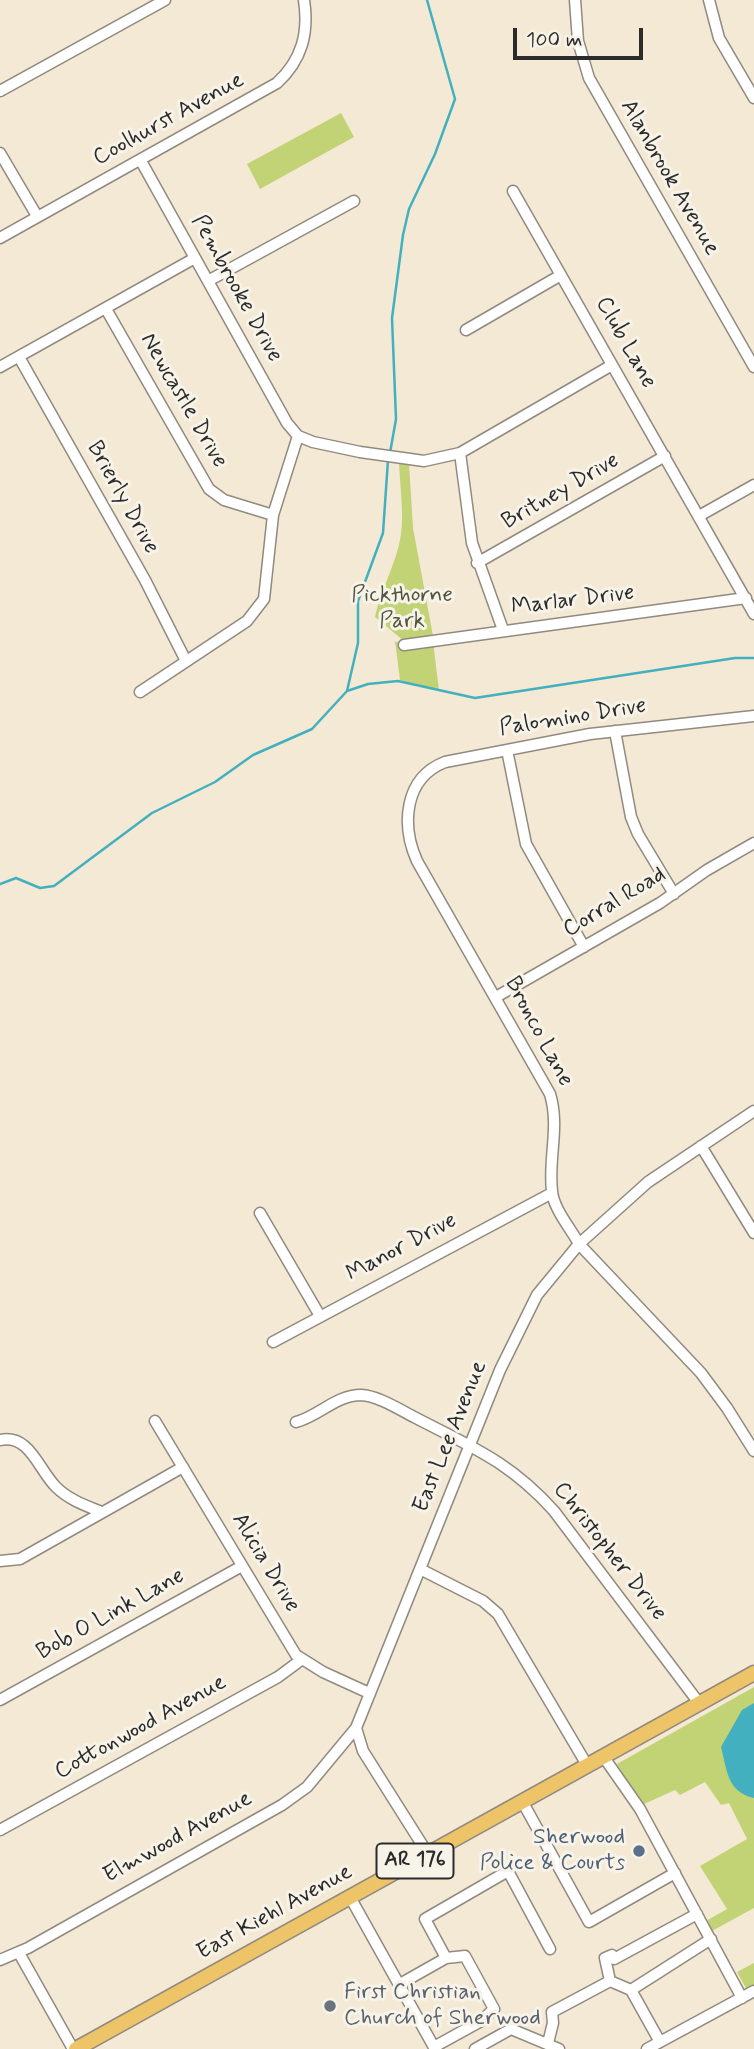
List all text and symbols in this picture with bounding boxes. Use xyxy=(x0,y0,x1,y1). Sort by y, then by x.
scale bar xyxy=(516,14,646,58)
text: 100 m xyxy=(526,26,582,54)
street label: Coolhurst Avenue xyxy=(89,67,249,173)
street label: Alanbrook Avenue xyxy=(613,95,725,261)
street label: Pembrooke Drive xyxy=(184,210,288,368)
street label: Club Lane xyxy=(589,292,661,394)
street label: Newcastle Drive xyxy=(133,329,233,473)
street label: Brierly Drive xyxy=(80,437,164,559)
street label: Britney Drive xyxy=(498,447,624,537)
street label: Marlar Drive xyxy=(510,580,636,622)
park label: Pickthorne Park xyxy=(351,582,453,636)
street label: Palomino Drive xyxy=(498,693,648,743)
street label: Corral Road xyxy=(559,862,671,944)
street label: Bronco Lane xyxy=(498,972,578,1092)
street label: Manor Drive xyxy=(342,1207,462,1289)
street label: East Lee Avenue xyxy=(408,1357,494,1517)
street label: Christopher Drive xyxy=(546,1477,672,1627)
street label: Alicia Drive xyxy=(225,1508,305,1618)
street label: Bob O Link Lane xyxy=(32,1563,190,1667)
street label: Cottonwood Avenue xyxy=(50,1669,232,1787)
street label: Elmwood Avenue xyxy=(99,1786,257,1890)
place label: Sherwood Police & Courts xyxy=(480,1824,625,1878)
road number: AR 176 xyxy=(376,1843,453,1878)
marker: Sherwood Police & Courts xyxy=(631,1843,647,1859)
street label: East Kiehl Avenue xyxy=(192,1859,358,1967)
place label: First Christian Church of Sherwood xyxy=(344,1979,541,2033)
marker: First Christian Church of Sherwood xyxy=(322,1998,338,2014)

